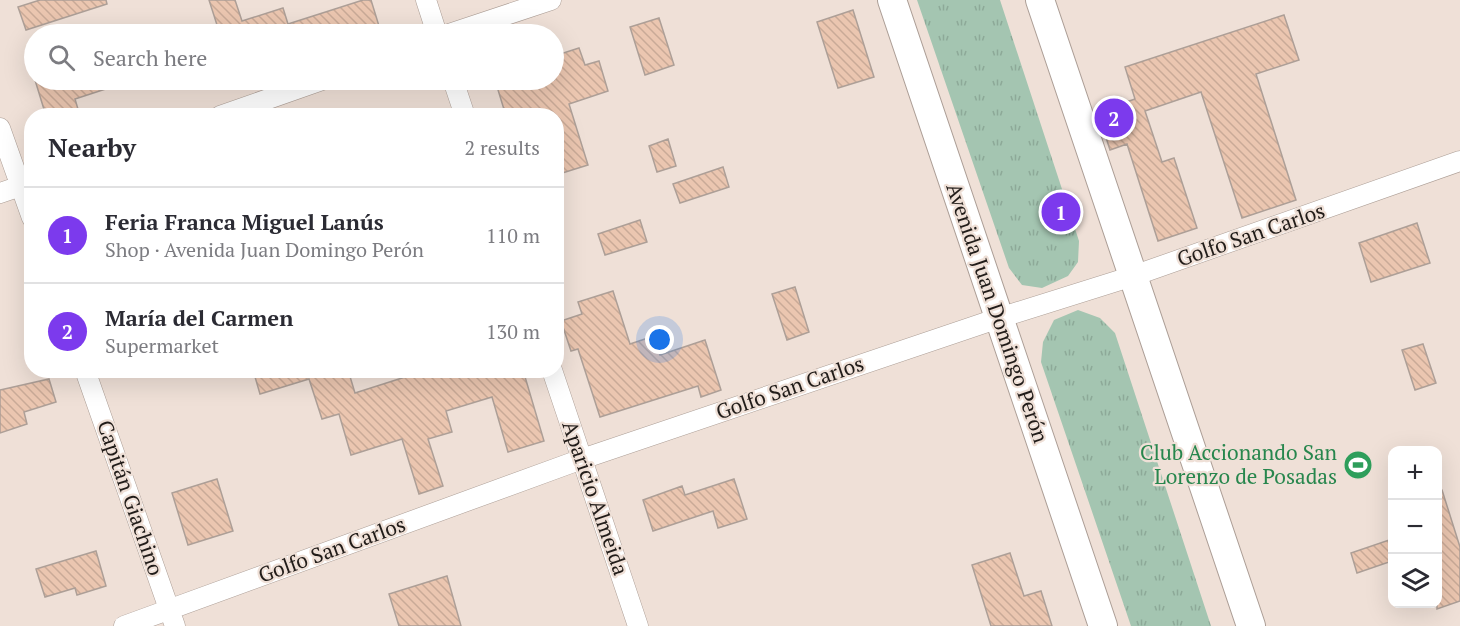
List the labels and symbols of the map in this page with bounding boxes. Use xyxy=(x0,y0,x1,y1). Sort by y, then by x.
pin: 2 xyxy=(1094,96,1134,140)
street label: Avenida Juan Domingo Perón xyxy=(940,179,1056,447)
pin: 1 xyxy=(1042,190,1080,234)
street label: Golfo San Carlos xyxy=(1173,196,1328,272)
your location xyxy=(645,325,674,354)
street label: Golfo San Carlos xyxy=(712,349,867,425)
street label: Capitán Giachino xyxy=(91,416,171,579)
street label: Aparicio Almeida xyxy=(556,417,636,579)
place label: Club Accionando San Lorenzo de Posadas xyxy=(1140,438,1338,490)
sports icon: Club Accionando San Lorenzo de Posadas xyxy=(1342,449,1374,481)
street label: Golfo San Carlos xyxy=(254,509,409,589)

